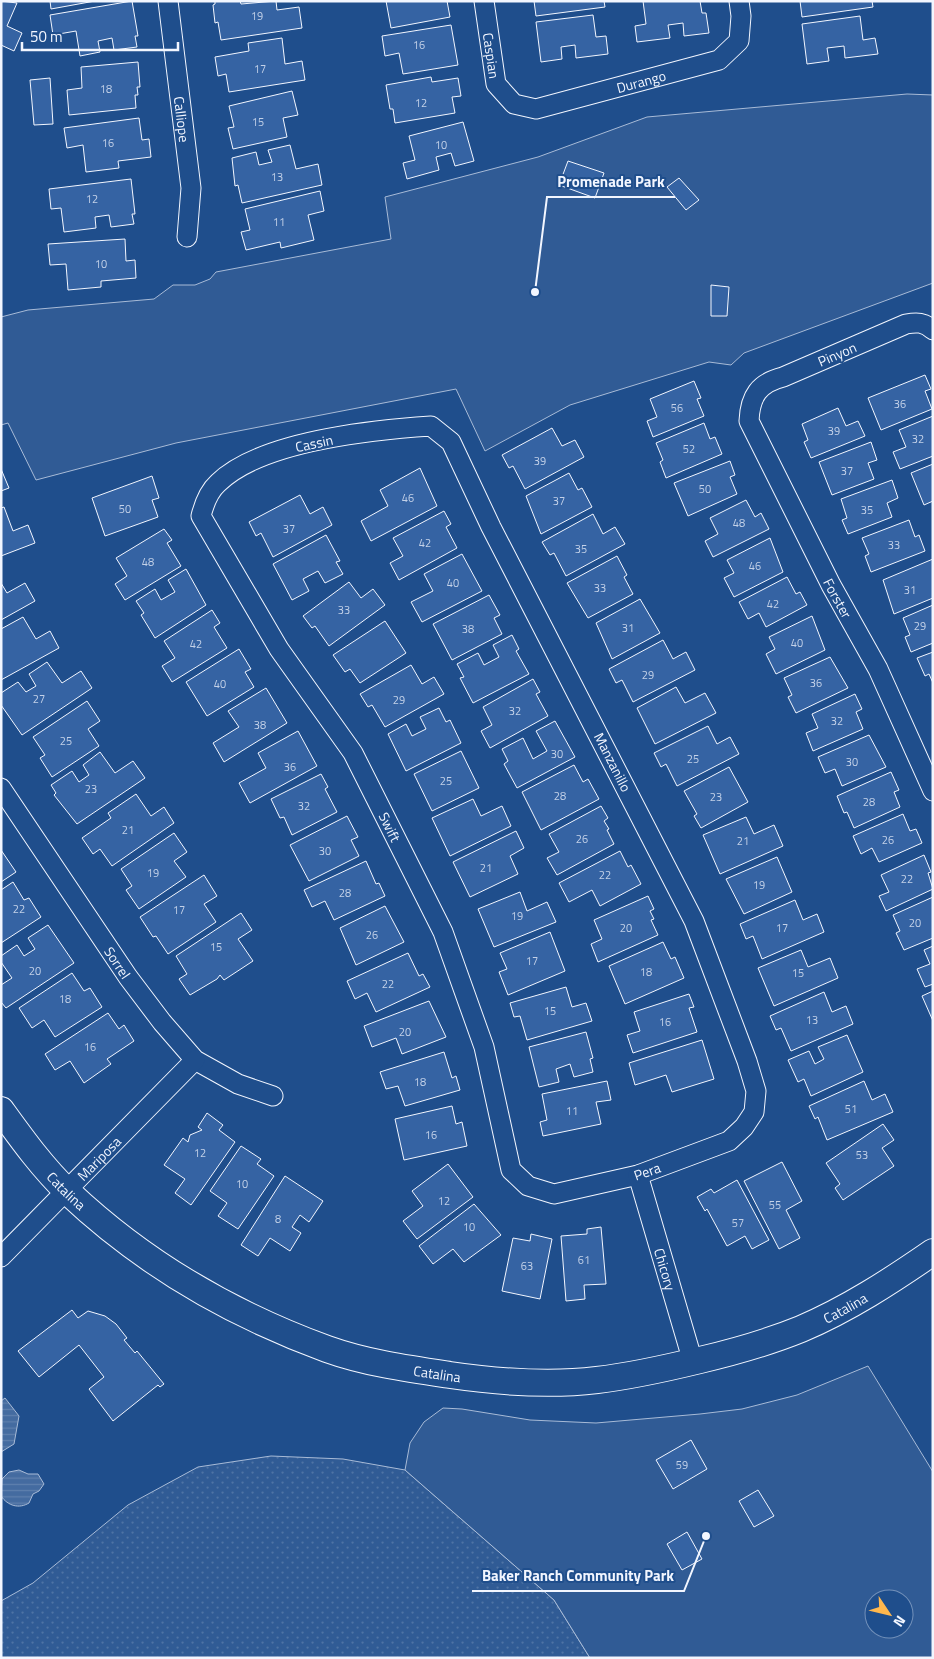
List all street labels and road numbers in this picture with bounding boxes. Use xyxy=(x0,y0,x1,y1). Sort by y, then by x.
street label: Caspian xyxy=(478,31,506,80)
street label: Durango xyxy=(614,64,668,98)
street label: Calliope xyxy=(169,95,196,143)
street label: Pinyon xyxy=(814,336,860,372)
street label: Cassin xyxy=(293,429,335,457)
street label: Forster xyxy=(819,574,858,622)
street label: Manzanillo xyxy=(589,729,637,795)
street label: Swift xyxy=(374,809,406,845)
street label: Sorrel xyxy=(100,942,137,983)
street label: Mariposa xyxy=(72,1131,125,1185)
street label: Pera xyxy=(631,1157,663,1185)
street label: Catalina xyxy=(42,1166,91,1214)
street label: Chicory xyxy=(649,1245,682,1293)
street label: Catalina xyxy=(819,1287,871,1328)
street label: Catalina xyxy=(412,1359,462,1387)

